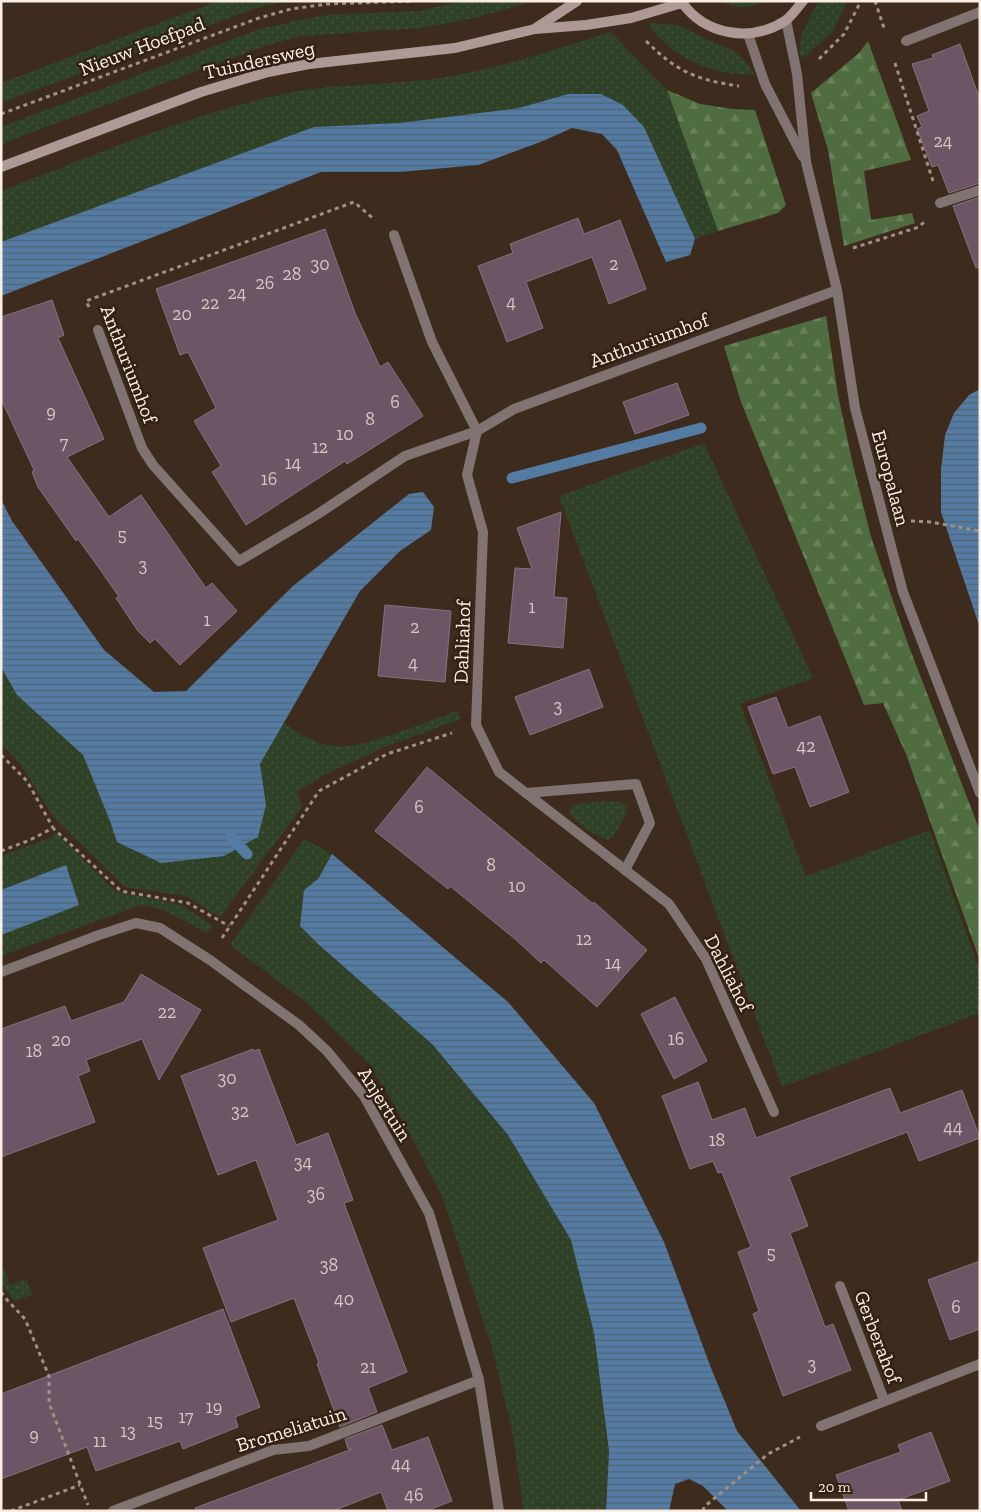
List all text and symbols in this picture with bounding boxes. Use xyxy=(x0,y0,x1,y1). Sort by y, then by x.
street label: Nieuw Hoefpad xyxy=(76,11,208,81)
street label: Tuindersweg xyxy=(201,36,317,84)
house number: 24 xyxy=(934,130,953,152)
house number: 30 xyxy=(310,253,330,275)
house number: 2 xyxy=(609,253,619,275)
house number: 28 xyxy=(283,263,301,285)
house number: 26 xyxy=(256,272,274,294)
house number: 24 xyxy=(228,282,247,304)
house number: 4 xyxy=(506,291,516,313)
house number: 22 xyxy=(201,292,219,314)
street label: Anthuriumhof xyxy=(95,302,163,428)
house number: 20 xyxy=(172,303,192,325)
street label: Anthuriumhof xyxy=(586,307,713,373)
house number: 6 xyxy=(390,391,400,413)
house number: 9 xyxy=(46,401,56,423)
house number: 8 xyxy=(365,408,375,430)
house number: 10 xyxy=(336,423,354,445)
street label: Europalaan xyxy=(867,427,915,529)
house number: 7 xyxy=(60,432,69,454)
house number: 12 xyxy=(312,436,328,458)
house number: 14 xyxy=(285,452,302,474)
house number: 16 xyxy=(261,468,277,490)
house number: 5 xyxy=(117,524,127,546)
house number: 3 xyxy=(139,554,148,576)
house number: 1 xyxy=(529,596,536,618)
street label: Dahliahof xyxy=(449,598,476,684)
house number: 1 xyxy=(204,609,211,631)
house number: 2 xyxy=(410,616,420,638)
house number: 4 xyxy=(408,652,418,674)
house number: 3 xyxy=(554,695,563,717)
house number: 42 xyxy=(797,735,815,757)
house number: 6 xyxy=(414,796,424,818)
house number: 8 xyxy=(486,854,496,876)
house number: 10 xyxy=(508,875,526,897)
house number: 12 xyxy=(576,928,592,950)
street label: Dahliahof xyxy=(699,930,759,1017)
house number: 14 xyxy=(605,952,622,974)
house number: 22 xyxy=(158,1001,176,1023)
house number: 16 xyxy=(668,1028,684,1050)
house number: 20 xyxy=(51,1029,71,1051)
house number: 18 xyxy=(26,1040,42,1062)
street label: Anjertuin xyxy=(353,1062,417,1146)
house number: 30 xyxy=(217,1067,237,1089)
house number: 32 xyxy=(231,1100,249,1122)
house number: 44 xyxy=(943,1116,963,1138)
house number: 18 xyxy=(709,1129,725,1151)
house number: 34 xyxy=(294,1151,313,1173)
house number: 36 xyxy=(307,1183,325,1205)
house number: 5 xyxy=(766,1242,776,1264)
house number: 38 xyxy=(320,1254,338,1276)
street label: Gerberahof xyxy=(849,1287,907,1388)
house number: 40 xyxy=(334,1288,354,1310)
house number: 6 xyxy=(951,1296,961,1318)
house number: 3 xyxy=(808,1353,817,1375)
house number: 21 xyxy=(360,1356,376,1378)
house number: 19 xyxy=(206,1396,222,1418)
street label: Bromeliatuin xyxy=(233,1401,349,1457)
house number: 17 xyxy=(178,1406,194,1428)
house number: 15 xyxy=(147,1410,163,1432)
house number: 13 xyxy=(120,1420,136,1442)
house number: 9 xyxy=(29,1424,39,1446)
house number: 11 xyxy=(93,1430,107,1452)
house number: 44 xyxy=(391,1453,411,1475)
scale bar xyxy=(811,1470,926,1502)
text: 20 m xyxy=(818,1478,851,1496)
house number: 46 xyxy=(404,1484,424,1506)

